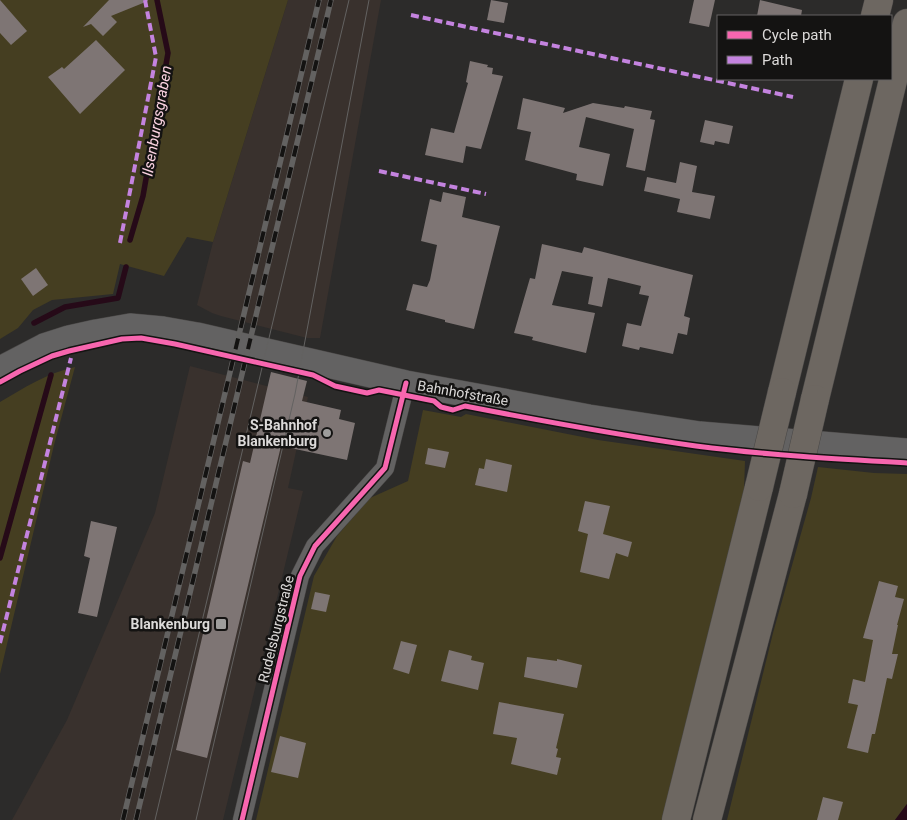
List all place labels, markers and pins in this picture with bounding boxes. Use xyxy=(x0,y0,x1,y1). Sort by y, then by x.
place label: S-Bahnhof Blankenburg xyxy=(238,417,318,449)
marker: S-Bahnhof Blankenburg xyxy=(321,427,333,439)
place label: Blankenburg xyxy=(131,616,210,632)
marker: Blankenburg xyxy=(214,617,228,631)

